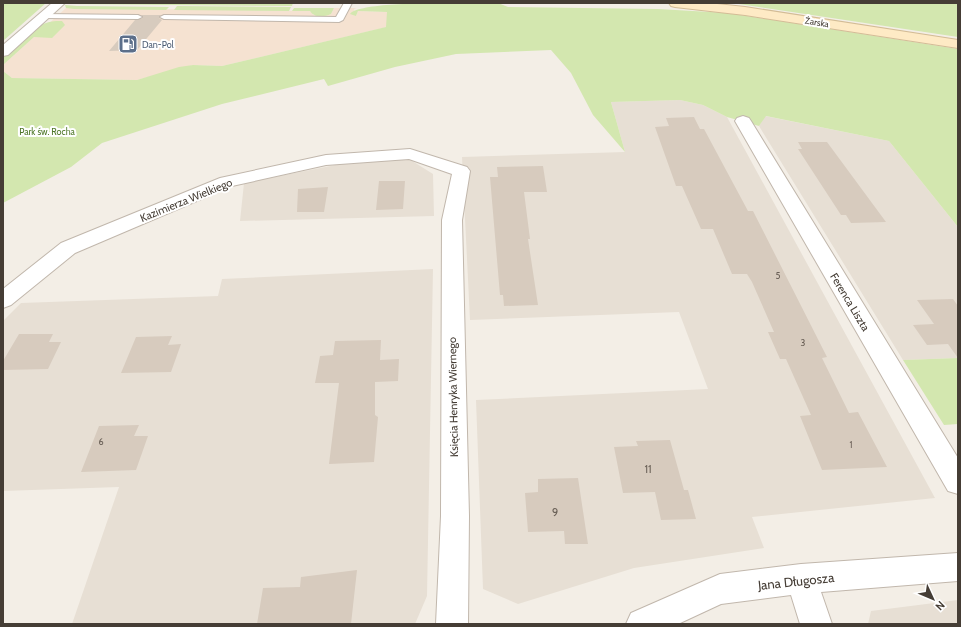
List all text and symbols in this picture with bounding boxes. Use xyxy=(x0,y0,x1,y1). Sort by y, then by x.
street label: Żarska xyxy=(804,15,830,29)
fuel station icon: Dan-Pol xyxy=(117,33,139,55)
place label: Dan-Pol xyxy=(142,39,175,50)
park label: Park św. Rocha xyxy=(19,126,76,137)
street label: Kazimierza Wielkiego xyxy=(138,175,234,225)
house number: 5 xyxy=(776,270,781,281)
street label: Ferenca Liszta xyxy=(827,270,873,334)
street label: Księcia Henryka Wiernego xyxy=(445,337,461,457)
house number: 3 xyxy=(801,337,806,348)
house number: 6 xyxy=(98,436,104,447)
house number: 1 xyxy=(850,439,853,450)
house number: 11 xyxy=(644,462,652,476)
house number: 9 xyxy=(552,505,558,519)
street label: Jana Długosza xyxy=(756,569,836,593)
north arrow xyxy=(913,579,953,619)
text: N xyxy=(932,598,948,614)

